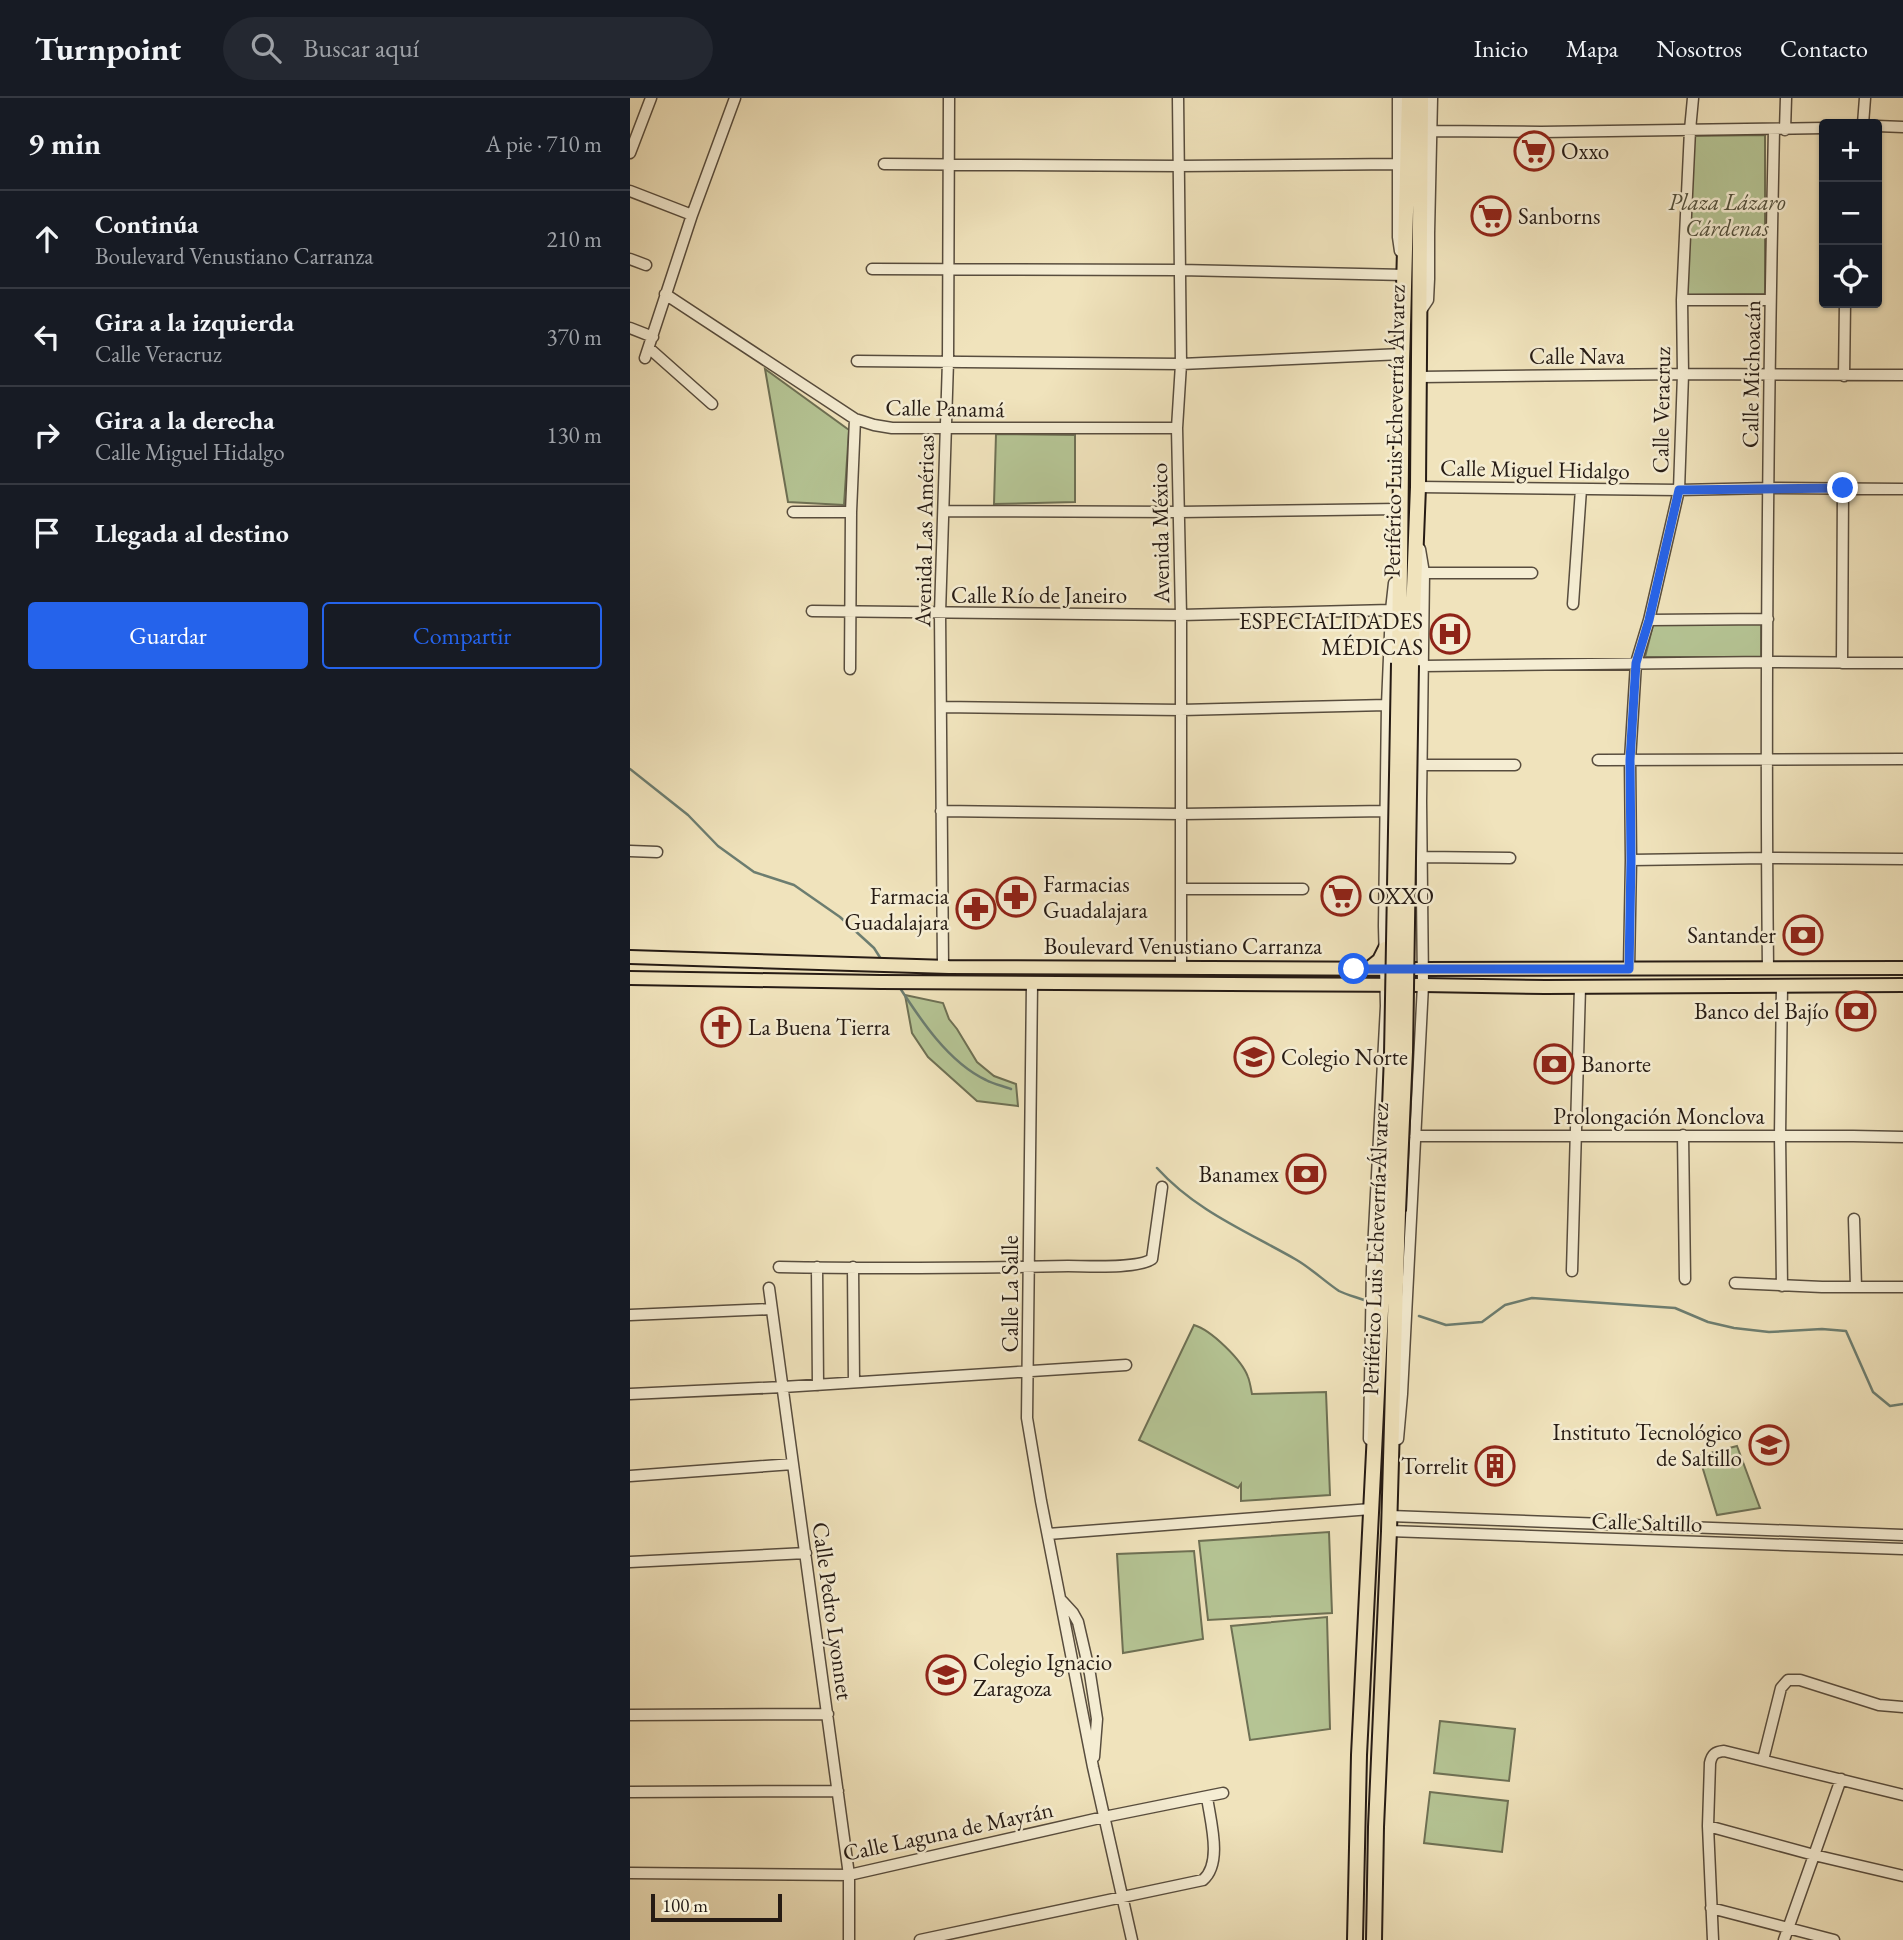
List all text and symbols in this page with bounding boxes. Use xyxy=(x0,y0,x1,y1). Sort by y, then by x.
search box xyxy=(223,17,713,80)
text: Turnpoint xyxy=(35,27,181,70)
icon: search xyxy=(247,29,285,67)
text: Buscar aquí xyxy=(303,31,419,65)
text: Inicio xyxy=(1474,33,1528,64)
text: Mapa xyxy=(1566,33,1618,64)
text: Nosotros xyxy=(1656,33,1742,64)
text: Contacto xyxy=(1780,33,1868,64)
map controls xyxy=(1819,119,1882,308)
button: + xyxy=(1819,119,1882,182)
text: 9 min xyxy=(28,124,101,163)
text: A pie · 710 m xyxy=(486,129,602,159)
supermarket icon: Oxxo xyxy=(1513,130,1555,172)
place label: Oxxo xyxy=(1561,136,1609,166)
button: − xyxy=(1819,182,1882,245)
park label: Plaza Lázaro Cárdenas xyxy=(1668,187,1786,243)
supermarket icon: Sanborns xyxy=(1470,195,1512,237)
place label: Sanborns xyxy=(1518,201,1601,231)
text: Continúa xyxy=(95,207,199,241)
icon: ahead xyxy=(28,220,66,258)
text: 210 m xyxy=(546,224,602,254)
text: Boulevard Venustiano Carranza xyxy=(95,241,373,271)
button: locate xyxy=(1819,245,1882,308)
street label: Periférico Luis Echeverría Álvarez xyxy=(1376,284,1412,577)
street label: Calle Michoacán xyxy=(1735,300,1767,448)
text: Gira a la izquierda xyxy=(95,305,294,339)
icon: left xyxy=(28,318,66,356)
text: 370 m xyxy=(546,322,602,352)
text: Calle Veracruz xyxy=(95,339,222,369)
street label: Calle Nava xyxy=(1529,341,1626,371)
street label: Calle Veracruz xyxy=(1645,346,1677,474)
street label: Calle Panamá xyxy=(885,392,1006,424)
text: Gira a la derecha xyxy=(95,403,275,437)
icon: right xyxy=(28,416,66,454)
text: 130 m xyxy=(546,420,602,450)
street label: Avenida Las Américas xyxy=(907,435,941,628)
text: Calle Miguel Hidalgo xyxy=(95,437,285,467)
street label: Calle Miguel Hidalgo xyxy=(1440,452,1630,486)
street label: Avenida México xyxy=(1144,462,1176,605)
route end xyxy=(1827,472,1858,503)
icon: arrive xyxy=(28,514,66,552)
text: Llegada al destino xyxy=(95,516,289,550)
street label: Calle Río de Janeiro xyxy=(951,580,1127,610)
button: Guardar xyxy=(28,602,308,669)
button: Compartir xyxy=(322,602,602,669)
place label: ESPECIALIDADES MÉDICAS xyxy=(1239,606,1423,662)
hospital icon: ESPECIALIDADES MÉDICAS xyxy=(1429,613,1471,655)
place label: Farmacias Guadalajara xyxy=(1043,869,1148,925)
supermarket icon: OXXO xyxy=(1320,875,1362,917)
pharmacy icon: Farmacias Guadalajara xyxy=(995,876,1037,918)
place label: Farmacia Guadalajara xyxy=(844,881,950,937)
place label: OXXO xyxy=(1368,881,1434,911)
pharmacy icon: Farmacia Guadalajara xyxy=(955,888,997,930)
bank icon: Santander xyxy=(1782,914,1824,956)
place label: Santander xyxy=(1687,920,1776,950)
street label: Boulevard Venustiano Carranza xyxy=(1044,931,1323,961)
route start xyxy=(1338,953,1369,984)
bank icon: Banco del Bajío xyxy=(1835,990,1877,1032)
place label: Banco del Bajío xyxy=(1694,996,1829,1026)
church icon: La Buena Tierra xyxy=(700,1006,742,1048)
place label: La Buena Tierra xyxy=(748,1012,891,1042)
school or university icon: Colegio Norte xyxy=(1233,1036,1275,1078)
place label: Colegio Norte xyxy=(1281,1042,1408,1072)
bank icon: Banorte xyxy=(1533,1043,1575,1085)
place label: Banorte xyxy=(1581,1049,1651,1079)
street label: Prolongación Monclova xyxy=(1553,1101,1766,1131)
street label: Periférico Luis Echeverría Álvarez xyxy=(1355,1102,1395,1396)
bank icon: Banamex xyxy=(1285,1153,1327,1195)
place label: Banamex xyxy=(1199,1159,1279,1189)
street label: Calle La Salle xyxy=(995,1235,1025,1353)
place label: Instituto Tecnológico de Saltillo xyxy=(1552,1417,1742,1473)
school or university icon: Instituto Tecnológico de Saltillo xyxy=(1748,1424,1790,1466)
building icon: Torrelit xyxy=(1474,1445,1516,1487)
place label: Torrelit xyxy=(1401,1451,1469,1481)
street label: Calle Saltillo xyxy=(1591,1505,1703,1539)
street label: Calle Pedro Lyonnet xyxy=(806,1520,860,1703)
place label: Colegio Ignacio Zaragoza xyxy=(973,1647,1112,1703)
school or university icon: Colegio Ignacio Zaragoza xyxy=(925,1654,967,1696)
street label: Calle Laguna de Mayrán xyxy=(840,1794,1056,1868)
scale bar xyxy=(651,1891,782,1923)
text: 100 m xyxy=(662,1893,708,1918)

